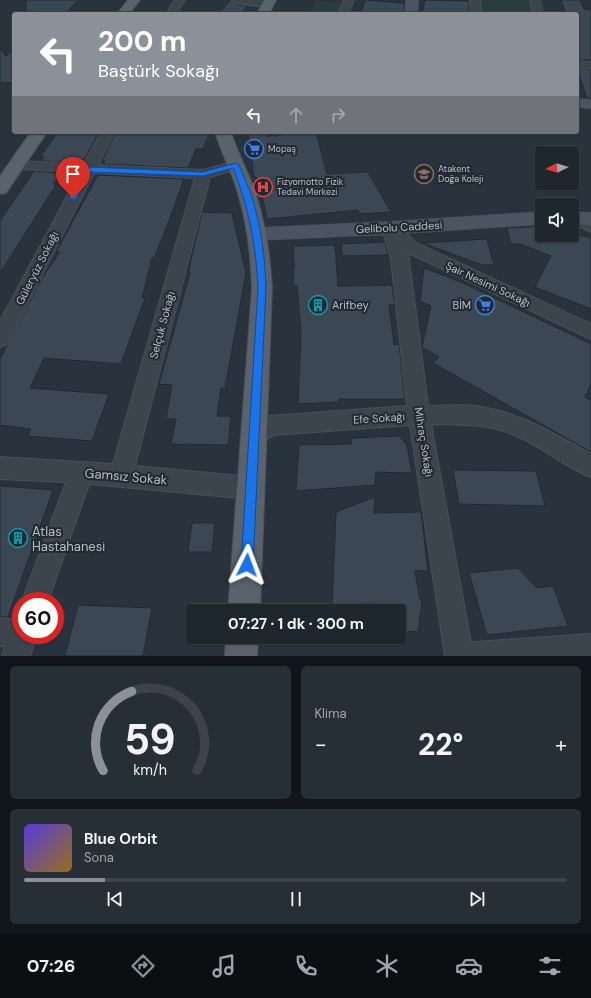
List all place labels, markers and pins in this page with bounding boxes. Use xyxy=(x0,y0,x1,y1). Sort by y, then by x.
supermarket icon: Mopaş xyxy=(243,138,265,160)
place label: Mopaş xyxy=(268,143,296,155)
pin xyxy=(56,157,90,198)
school or university icon: Atakent Doğa Koleji xyxy=(413,163,435,185)
place label: Atakent Doğa Koleji xyxy=(438,163,483,185)
hospital icon: Fizyomotto Fizik Tedavi Merkezi xyxy=(252,176,274,198)
place label: Fizyomotto Fizik Tedavi Merkezi xyxy=(277,176,344,198)
building icon: Arifbey xyxy=(307,294,329,316)
supermarket icon: BİM xyxy=(474,294,496,316)
place label: Arifbey xyxy=(332,298,369,312)
place label: BİM xyxy=(453,298,471,312)
place label: Atlas Hastahanesi xyxy=(32,523,105,555)
building icon: Atlas Hastahanesi xyxy=(7,527,29,549)

